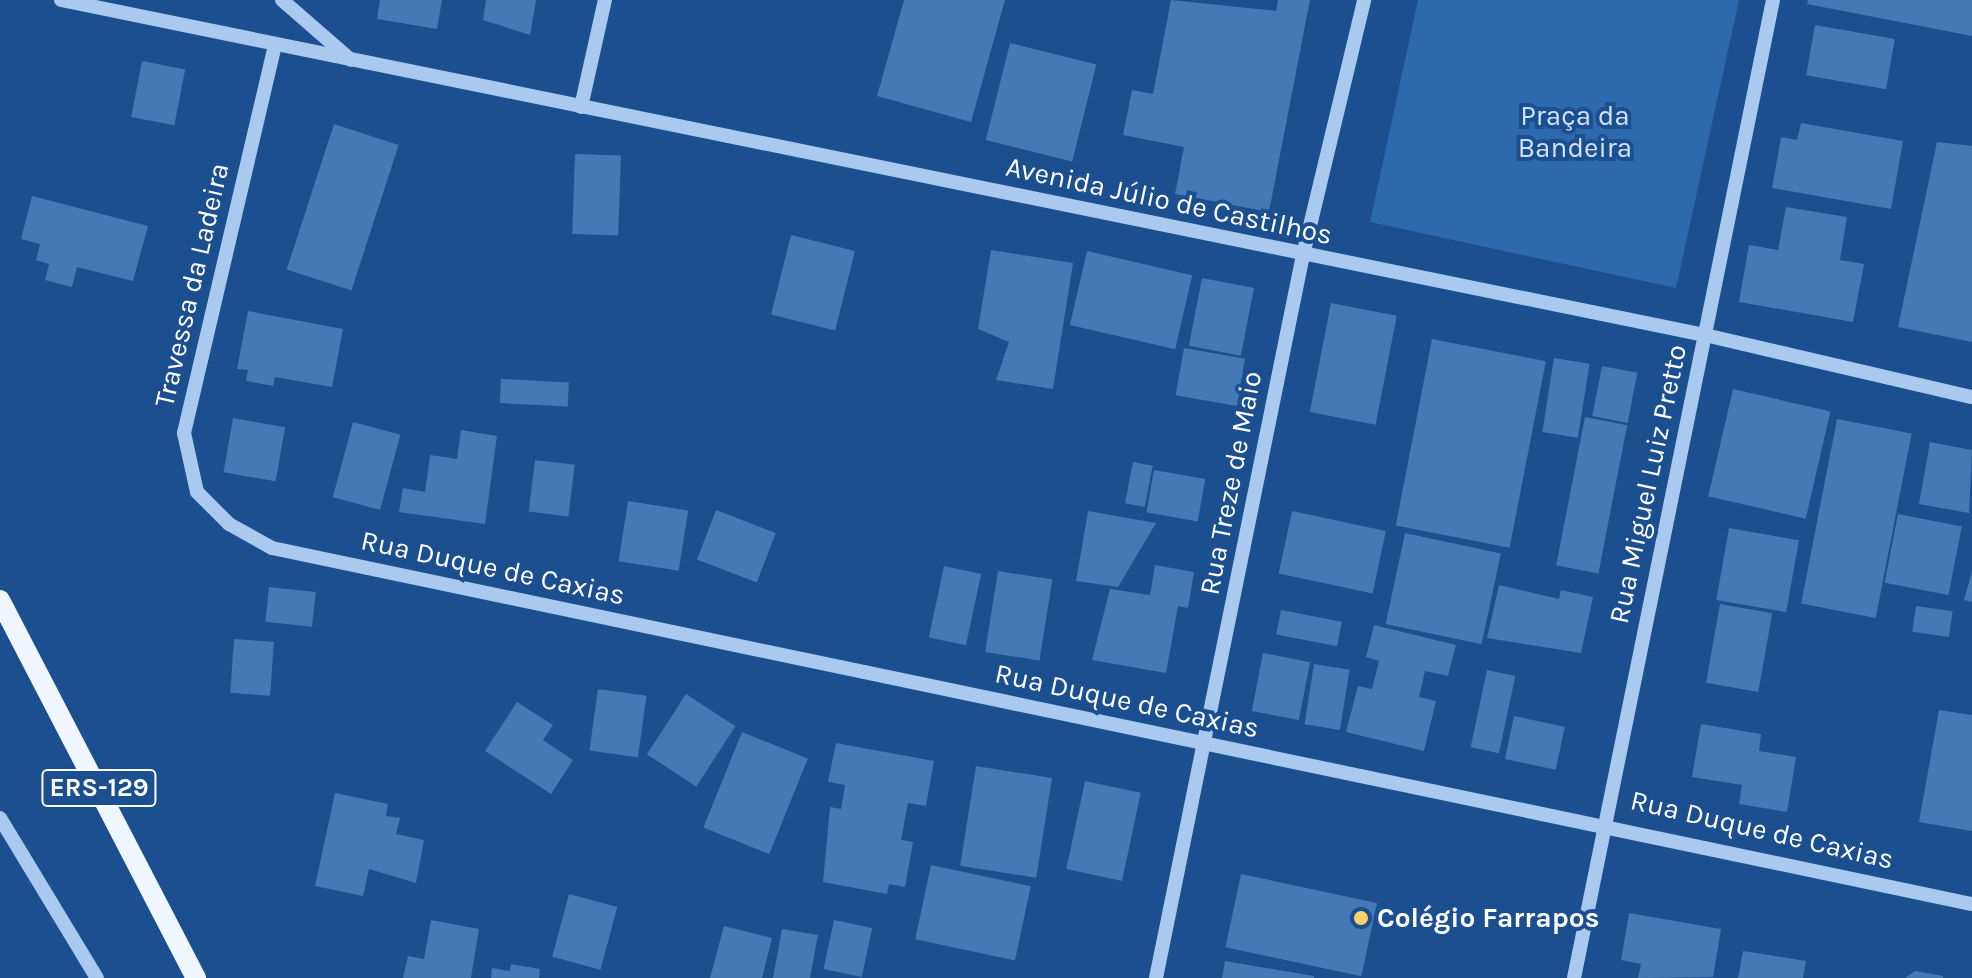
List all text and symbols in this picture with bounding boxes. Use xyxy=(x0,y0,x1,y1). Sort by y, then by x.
park label: Praça da Bandeira xyxy=(1518,99,1632,165)
street label: Avenida Júlio de Castilhos xyxy=(1003,150,1335,252)
street label: Travessa da Ladeira xyxy=(148,160,236,410)
street label: Rua Miguel Luiz Pretto xyxy=(1602,341,1694,627)
street label: Rua Treze de Maio xyxy=(1193,368,1269,598)
street label: Rua Duque de Caxias xyxy=(358,524,628,612)
street label: Rua Duque de Caxias xyxy=(992,657,1262,745)
road number: ERS-129 xyxy=(41,766,157,810)
street label: Rua Duque de Caxias xyxy=(1627,783,1897,877)
place label: Colégio Farrapos xyxy=(1377,901,1599,935)
marker: Colégio Farrapos xyxy=(1352,909,1370,927)

